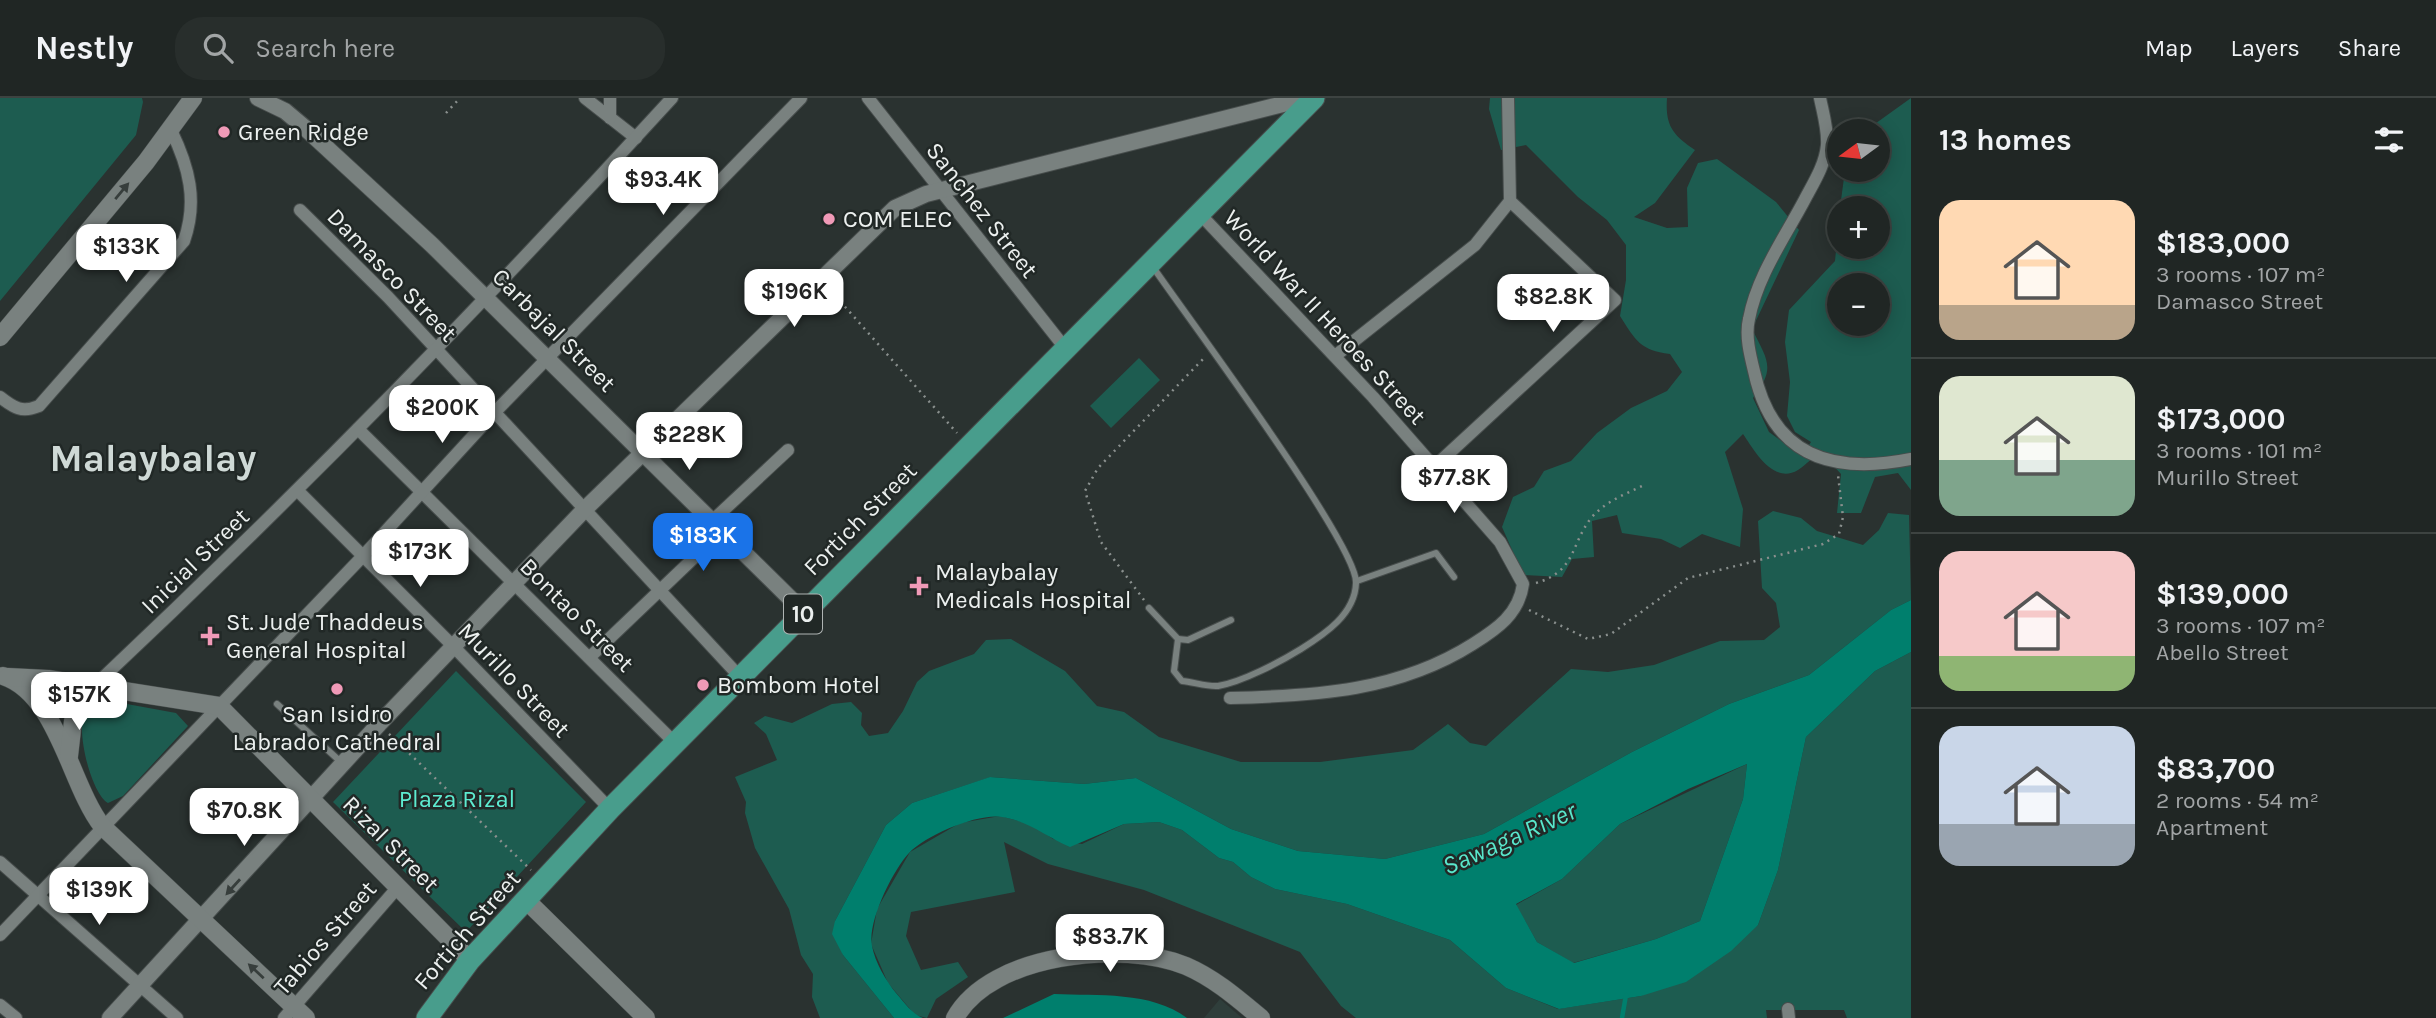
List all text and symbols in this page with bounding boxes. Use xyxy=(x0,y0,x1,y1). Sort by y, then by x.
search box xyxy=(175,17,665,80)
text: Nestly xyxy=(35,29,133,67)
icon: search xyxy=(199,29,237,67)
text: Search here xyxy=(255,33,395,64)
text: Map xyxy=(2145,34,2193,62)
text: Layers xyxy=(2231,34,2300,62)
text: Share xyxy=(2338,34,2401,62)
place label: Green Ridge xyxy=(238,118,369,146)
north arrow xyxy=(1827,119,1890,182)
map controls xyxy=(1827,119,1890,336)
icon: filters xyxy=(2370,121,2408,159)
text: 13 homes xyxy=(1939,122,2072,158)
marker: Green Ridge xyxy=(216,124,232,140)
street label: Sanchez Street xyxy=(920,137,1044,283)
pin: $93.4K xyxy=(606,158,720,217)
text: $93.4K xyxy=(624,166,702,193)
one-way arrow xyxy=(114,182,129,199)
button: + xyxy=(1827,196,1890,259)
street label: Damasco Street xyxy=(321,203,463,347)
street label: World War II Heroes Street xyxy=(1218,204,1432,430)
place label: COM ELEC xyxy=(843,205,952,233)
marker: COM ELEC xyxy=(821,211,837,227)
pin: $133K xyxy=(77,225,175,284)
text: $183,000 xyxy=(2156,225,2290,261)
icon: home xyxy=(1995,228,2079,312)
text: $133K xyxy=(92,233,160,260)
text: 3 rooms · 107 m² xyxy=(2156,261,2325,288)
street label: Carbajal Street xyxy=(486,262,622,398)
pin: $196K xyxy=(745,270,843,329)
button: − xyxy=(1827,273,1890,336)
pin: $82.8K xyxy=(1496,274,1610,334)
text: $196K xyxy=(760,278,828,305)
text: $82.8K xyxy=(1513,283,1593,310)
text: Damasco Street xyxy=(2156,288,2323,315)
pin: $200K xyxy=(393,386,491,445)
text: $200K xyxy=(405,394,479,421)
text: $173,000 xyxy=(2156,401,2285,437)
icon: home xyxy=(1995,404,2079,488)
pin: $228K xyxy=(640,412,738,472)
text: $228K xyxy=(652,421,726,448)
district label: Malaybalay xyxy=(50,436,256,481)
text: 3 rooms · 101 m² xyxy=(2156,437,2322,464)
pin: $77.8K xyxy=(1397,456,1511,515)
street label: Fortich Street xyxy=(798,457,922,581)
text: $77.8K xyxy=(1417,464,1491,491)
text: Murillo Street xyxy=(2156,464,2299,491)
street label: Inicial Street xyxy=(135,503,255,619)
pin: $183K xyxy=(654,514,752,573)
text: $183K xyxy=(669,522,737,549)
pin: $173K xyxy=(371,530,469,589)
text: $173K xyxy=(388,538,452,565)
street label: Bontao Street xyxy=(514,552,640,678)
place label: Malaybalay Medicals Hospital xyxy=(935,558,1132,614)
marker: Malaybalay Medicals Hospital xyxy=(909,576,929,596)
text: $139,000 xyxy=(2156,576,2289,612)
icon: home xyxy=(1995,579,2079,663)
road number: 10 xyxy=(784,594,822,634)
place label: St. Jude Thaddeus General Hospital xyxy=(226,608,424,664)
text: 3 rooms · 107 m² xyxy=(2156,612,2325,639)
street label: Murillo Street xyxy=(452,617,576,743)
marker: St. Jude Thaddeus General Hospital xyxy=(200,626,220,646)
text: Abello Street xyxy=(2156,639,2289,666)
place label: Bombom Hotel xyxy=(717,671,880,699)
pin: $157K xyxy=(30,672,128,732)
marker: Bombom Hotel xyxy=(695,677,711,693)
text: $157K xyxy=(47,681,111,708)
marker: San Isidro Labrador Cathedral xyxy=(329,681,345,697)
place label: San Isidro Labrador Cathedral xyxy=(233,700,441,756)
text: $83,700 xyxy=(2156,751,2275,787)
icon: home xyxy=(1995,754,2079,838)
park label: Plaza Rizal xyxy=(399,785,515,813)
text: 2 rooms · 54 m² xyxy=(2156,787,2319,814)
pin: $70.8K xyxy=(187,788,301,848)
street label: Rizal Street xyxy=(337,790,445,898)
water label: Sawaga River xyxy=(1437,795,1582,882)
text: $70.8K xyxy=(206,797,282,824)
text: Apartment xyxy=(2156,814,2268,841)
street label: Fortich Street xyxy=(408,865,526,995)
pin: $139K xyxy=(50,868,148,927)
street label: Tabios Street xyxy=(268,875,382,1001)
text: $139K xyxy=(65,876,133,903)
one-way arrow xyxy=(226,878,242,895)
pin: $83.7K xyxy=(1053,914,1167,974)
text: $83.7K xyxy=(1072,923,1148,950)
one-way arrow xyxy=(248,964,265,980)

